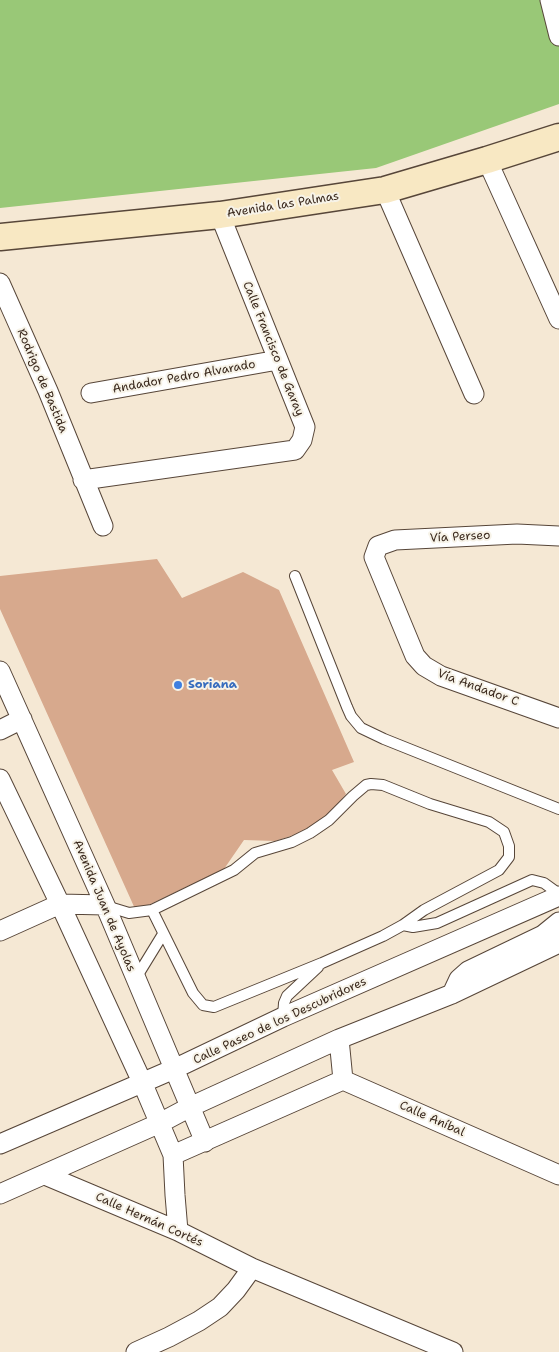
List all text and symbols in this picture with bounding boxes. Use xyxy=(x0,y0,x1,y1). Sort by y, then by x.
street label: Avenida las Palmas xyxy=(226,189,340,221)
street label: Calle Francisco de Garay xyxy=(239,280,307,418)
street label: Rodrigo de Bastida xyxy=(14,327,70,435)
street label: Andador Pedro Alvarado xyxy=(111,357,257,397)
street label: Vía Perseo xyxy=(429,528,491,546)
street label: Vía Andador C xyxy=(435,667,521,709)
place label: Soriana xyxy=(188,678,237,692)
marker: Soriana xyxy=(172,679,184,691)
street label: Avenida Juan de Ayolas xyxy=(70,838,138,974)
street label: Calle Paseo de los Descubridores xyxy=(191,974,369,1068)
street label: Calle Aníbal xyxy=(397,1098,467,1140)
street label: Calle Hernán Cortés xyxy=(93,1190,205,1250)

